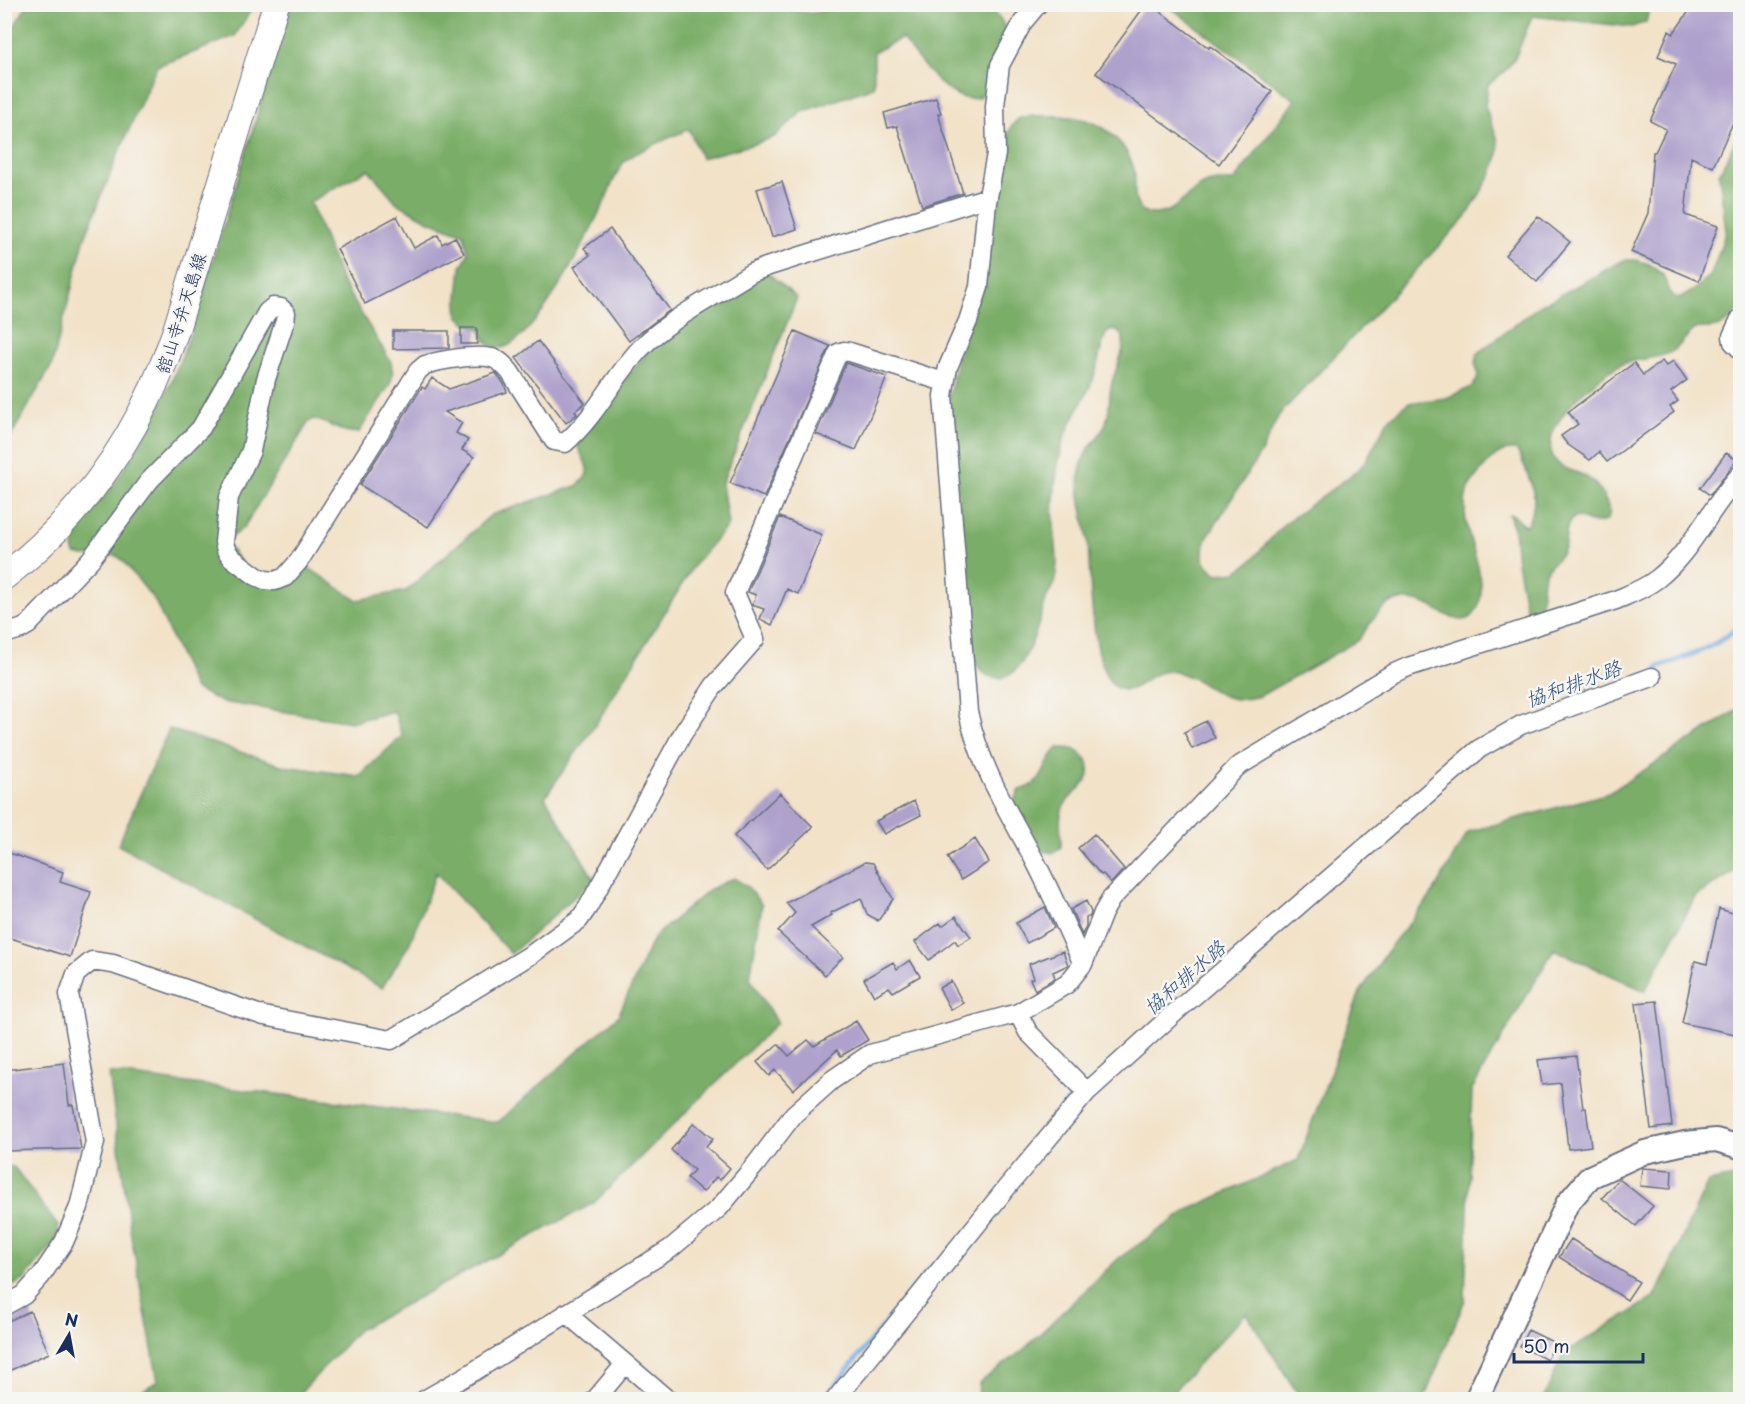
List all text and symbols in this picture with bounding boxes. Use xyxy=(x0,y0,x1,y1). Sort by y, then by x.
street label: 舘山寺弁天島線 xyxy=(148,249,212,377)
water label: 協和排水路 xyxy=(1521,651,1626,714)
water label: 協和排水路 xyxy=(1136,932,1232,1021)
north arrow xyxy=(39,1305,99,1365)
text: N xyxy=(63,1306,80,1332)
scale bar xyxy=(1514,1326,1643,1364)
text: 50 m xyxy=(1523,1332,1570,1359)

